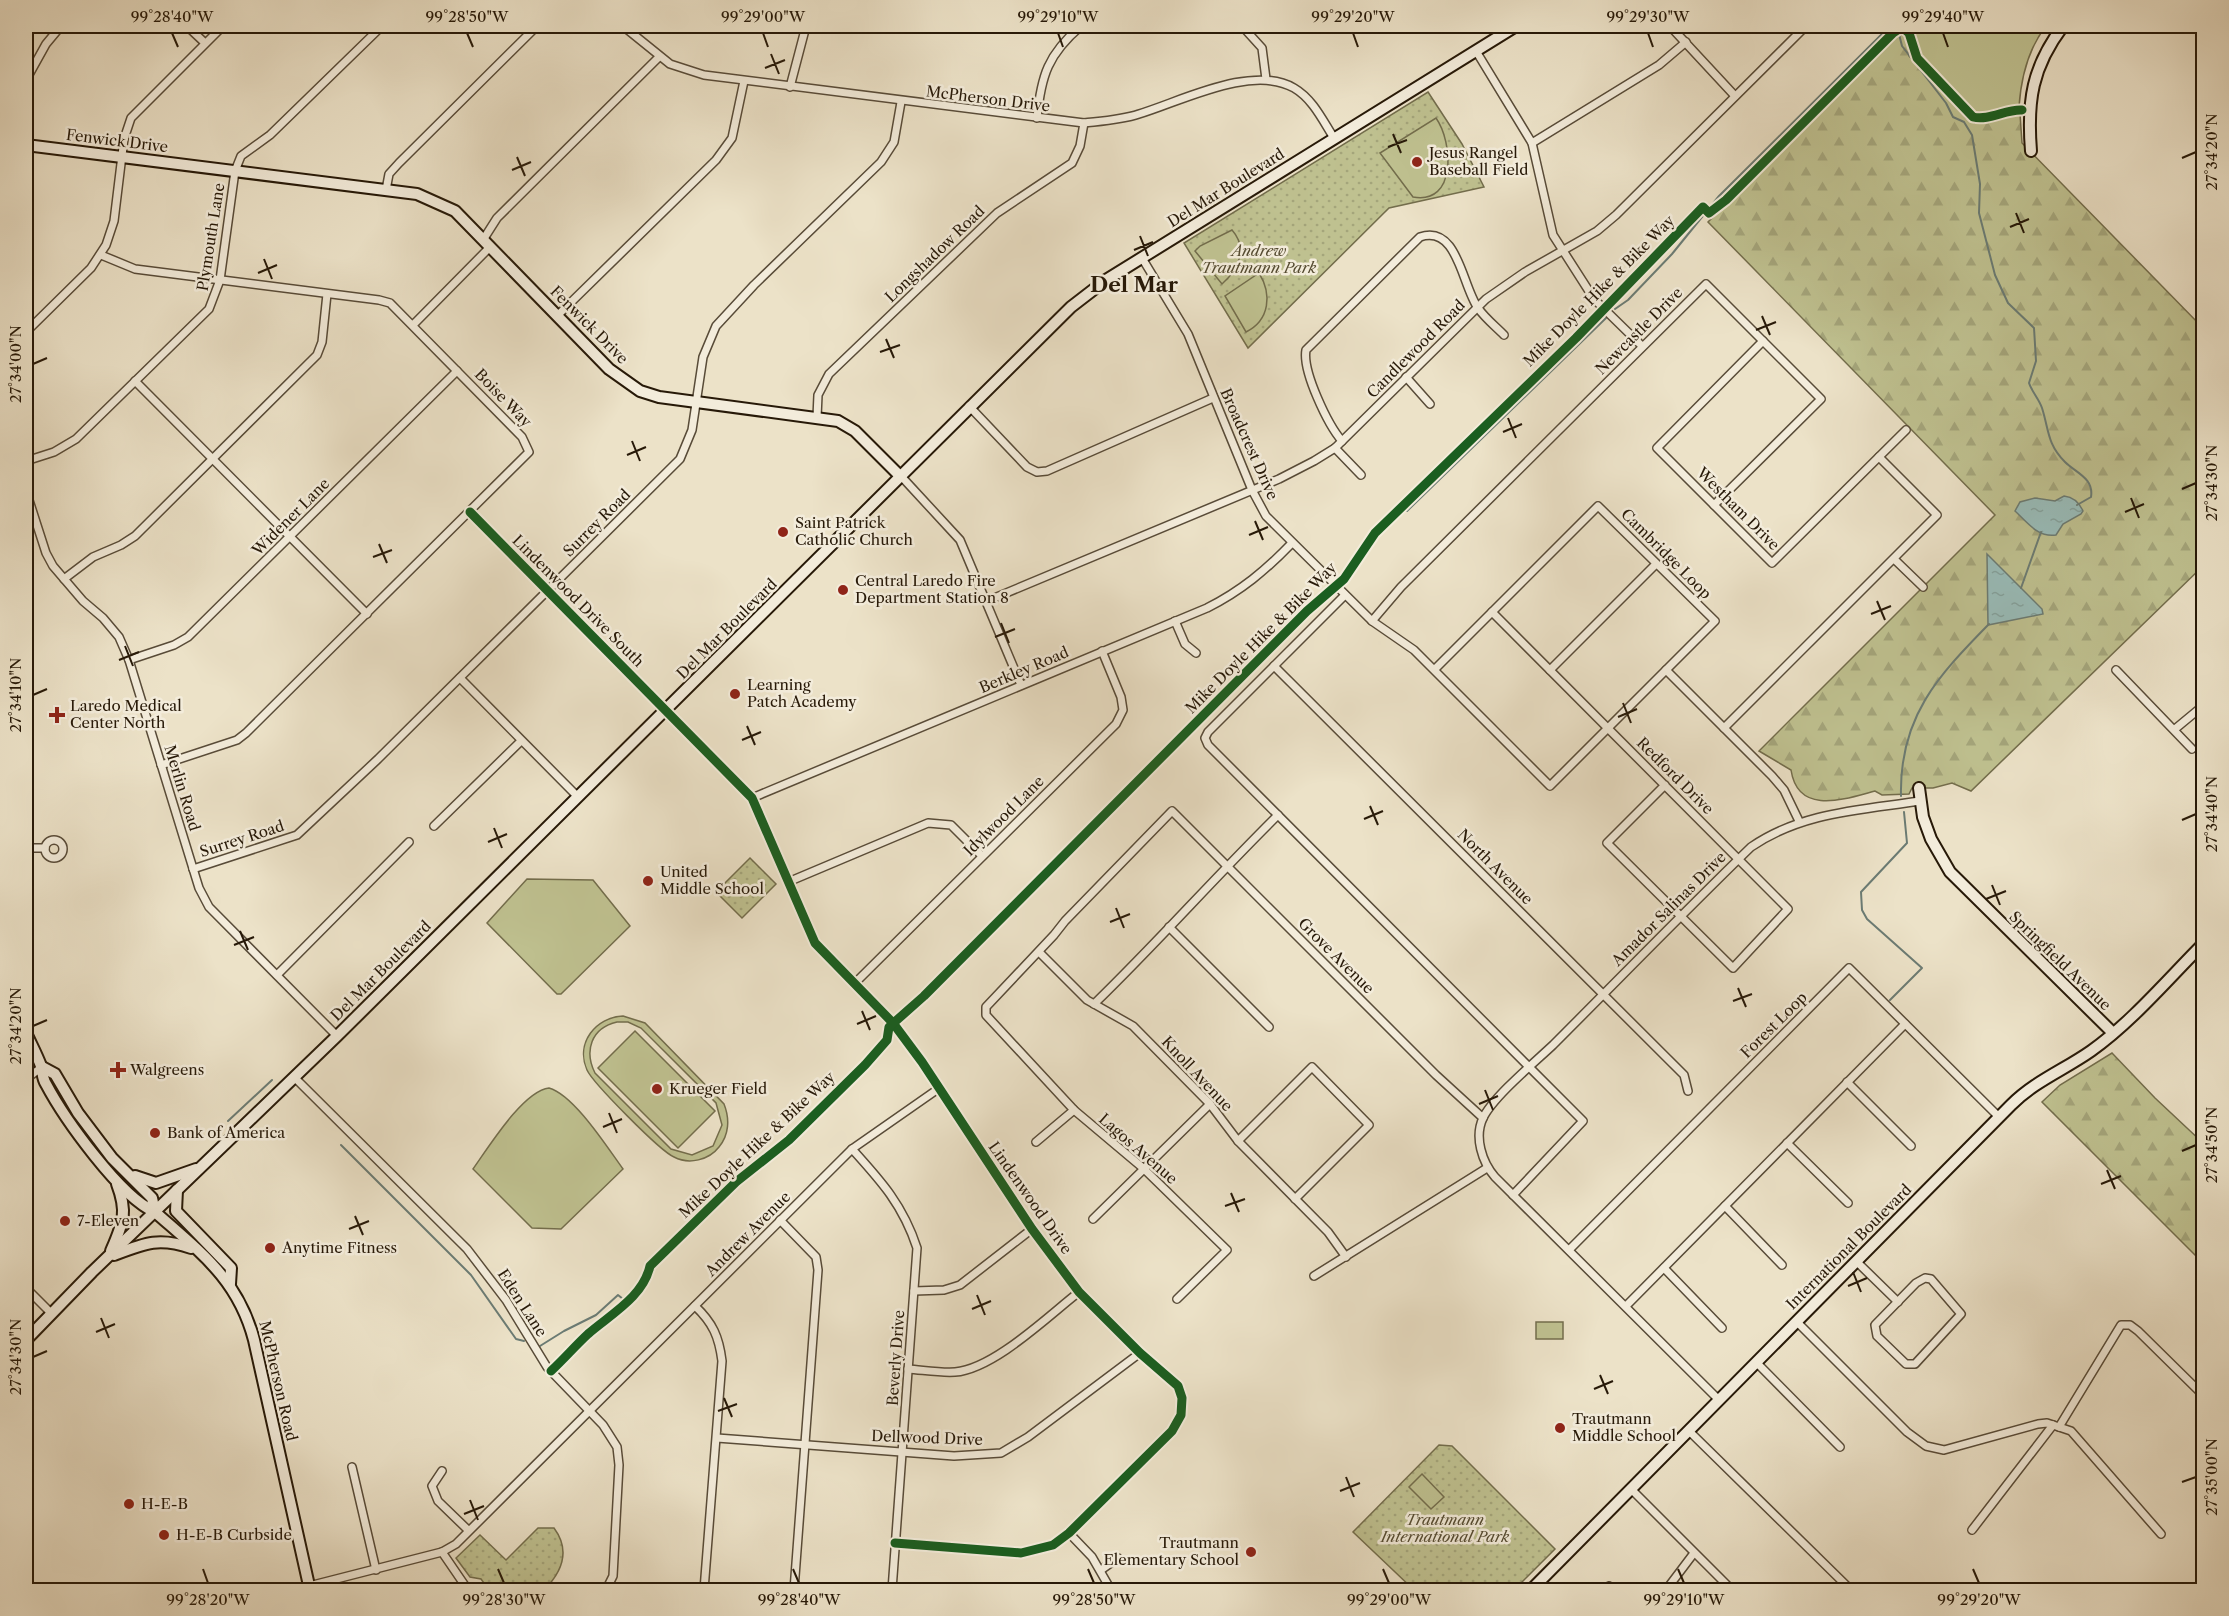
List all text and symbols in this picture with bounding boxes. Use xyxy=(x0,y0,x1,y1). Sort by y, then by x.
text: 99°28'40"W xyxy=(131,7,214,26)
text: 99°28'50"W xyxy=(426,7,509,26)
text: 99°29'00"W xyxy=(721,7,806,26)
text: 99°29'10"W xyxy=(1018,7,1099,26)
text: 99°29'20"W xyxy=(1311,7,1395,26)
text: 99°29'30"W xyxy=(1607,7,1690,26)
text: 99°29'40"W xyxy=(1902,7,1985,26)
street label: McPherson Drive xyxy=(925,81,1051,116)
text: 27°34'20"N xyxy=(2202,113,2221,191)
street label: Fenwick Drive xyxy=(65,125,169,156)
place label: Jesus Rangel Baseball Field xyxy=(1427,143,1528,179)
street label: Del Mar Boulevard xyxy=(1164,144,1288,231)
marker: Jesus Rangel Baseball Field xyxy=(1410,155,1424,169)
street label: Plymouth Lane xyxy=(193,181,228,292)
street label: Longshadow Road xyxy=(881,201,988,306)
street label: Mike Doyle Hike & Bike Way xyxy=(1519,211,1679,370)
park label: Andrew Trautmann Park xyxy=(1202,241,1317,277)
district label: Del Mar xyxy=(1090,272,1179,297)
street label: Fenwick Drive xyxy=(546,282,632,368)
street label: Newcastle Drive xyxy=(1591,283,1686,378)
street label: Candlewood Road xyxy=(1363,296,1469,402)
text: 27°34'00"N xyxy=(6,325,25,403)
street label: Boise Way xyxy=(471,365,536,431)
street label: Broadcrest Drive xyxy=(1216,385,1283,502)
text: 27°34'30"N xyxy=(2202,445,2221,521)
street label: Westham Drive xyxy=(1692,462,1784,554)
street label: Widener Lane xyxy=(247,474,333,560)
street label: Surrey Road xyxy=(559,485,634,560)
street label: Cambridge Loop xyxy=(1617,504,1716,603)
place label: Saint Patrick Catholic Church xyxy=(795,513,913,549)
marker: Saint Patrick Catholic Church xyxy=(776,525,790,539)
street label: Lindenwood Drive South xyxy=(508,531,649,671)
street label: Mike Doyle Hike & Bike Way xyxy=(1181,558,1341,717)
place label: Central Laredo Fire Department Station 8 xyxy=(855,571,1009,607)
street label: Del Mar Boulevard xyxy=(672,574,781,683)
marker: Central Laredo Fire Department Station 8 xyxy=(836,583,850,597)
street label: Berkley Road xyxy=(976,642,1071,697)
text: 27°34'10"N xyxy=(6,658,25,732)
place label: Learning Patch Academy xyxy=(747,675,857,711)
marker: Learning Patch Academy xyxy=(728,687,742,701)
place label: Laredo Medical Center North xyxy=(70,696,182,732)
marker: Laredo Medical Center North xyxy=(48,706,66,724)
street label: Redford Drive xyxy=(1633,733,1718,818)
street label: Merlin Road xyxy=(160,743,205,833)
street label: Idylwood Lane xyxy=(959,771,1048,860)
text: 27°34'40"N xyxy=(2202,776,2221,852)
street label: Surrey Road xyxy=(197,816,287,861)
street label: North Avenue xyxy=(1454,825,1537,908)
street label: Amador Salinas Drive xyxy=(1607,847,1730,971)
place label: United Middle School xyxy=(660,862,764,898)
marker: United Middle School xyxy=(641,874,655,888)
street label: Springfield Avenue xyxy=(2005,907,2115,1014)
street label: Grove Avenue xyxy=(1294,914,1378,998)
street label: Del Mar Boulevard xyxy=(326,916,435,1025)
text: 27°34'20"N xyxy=(6,987,25,1065)
street label: Forest Loop xyxy=(1737,988,1811,1062)
street label: Knoll Avenue xyxy=(1158,1032,1237,1115)
place label: Walgreens xyxy=(129,1060,204,1079)
marker: Walgreens xyxy=(111,1063,125,1077)
street label: Mike Doyle Hike & Bike Way xyxy=(675,1067,839,1222)
place label: Krueger Field xyxy=(669,1079,767,1098)
marker: Krueger Field xyxy=(650,1082,664,1096)
text: 27°34'50"N xyxy=(2202,1107,2221,1183)
street label: Lagos Avenue xyxy=(1095,1109,1182,1188)
place label: Bank of America xyxy=(167,1123,285,1142)
marker: Bank of America xyxy=(148,1126,162,1140)
street label: Lindenwood Drive xyxy=(985,1138,1076,1258)
street label: International Boulevard xyxy=(1782,1180,1915,1313)
street label: Andrew Avenue xyxy=(700,1187,794,1281)
place label: 7-Eleven xyxy=(77,1211,140,1230)
marker: 7-Eleven xyxy=(58,1214,72,1228)
place label: Anytime Fitness xyxy=(281,1238,397,1257)
marker: Anytime Fitness xyxy=(263,1241,277,1255)
street label: Eden Lane xyxy=(494,1265,551,1340)
street label: Beverly Drive xyxy=(883,1309,908,1407)
text: 27°34'30"N xyxy=(6,1319,25,1395)
street label: McPherson Road xyxy=(255,1319,302,1443)
place label: Trautmann Middle School xyxy=(1572,1409,1676,1445)
marker: Trautmann Middle School xyxy=(1553,1421,1567,1435)
street label: Dellwood Drive xyxy=(871,1426,983,1449)
text: 27°35'00"N xyxy=(2202,1438,2221,1516)
place label: H-E-B xyxy=(141,1494,188,1513)
marker: H-E-B xyxy=(122,1497,136,1511)
park label: Trautmann International Park xyxy=(1380,1510,1510,1546)
place label: H-E-B Curbside xyxy=(176,1525,292,1544)
marker: H-E-B Curbside xyxy=(157,1528,171,1542)
place label: Trautmann Elementary School xyxy=(1104,1533,1240,1569)
marker: Trautmann Elementary School xyxy=(1244,1545,1258,1559)
text: 99°28'20"W xyxy=(166,1590,250,1609)
text: 99°28'30"W xyxy=(462,1590,546,1609)
text: 99°28'40"W xyxy=(758,1590,841,1609)
text: 99°28'50"W xyxy=(1053,1590,1136,1609)
text: 99°29'00"W xyxy=(1347,1590,1432,1609)
text: 99°29'10"W xyxy=(1644,1590,1725,1609)
text: 99°29'20"W xyxy=(1937,1590,2021,1609)

